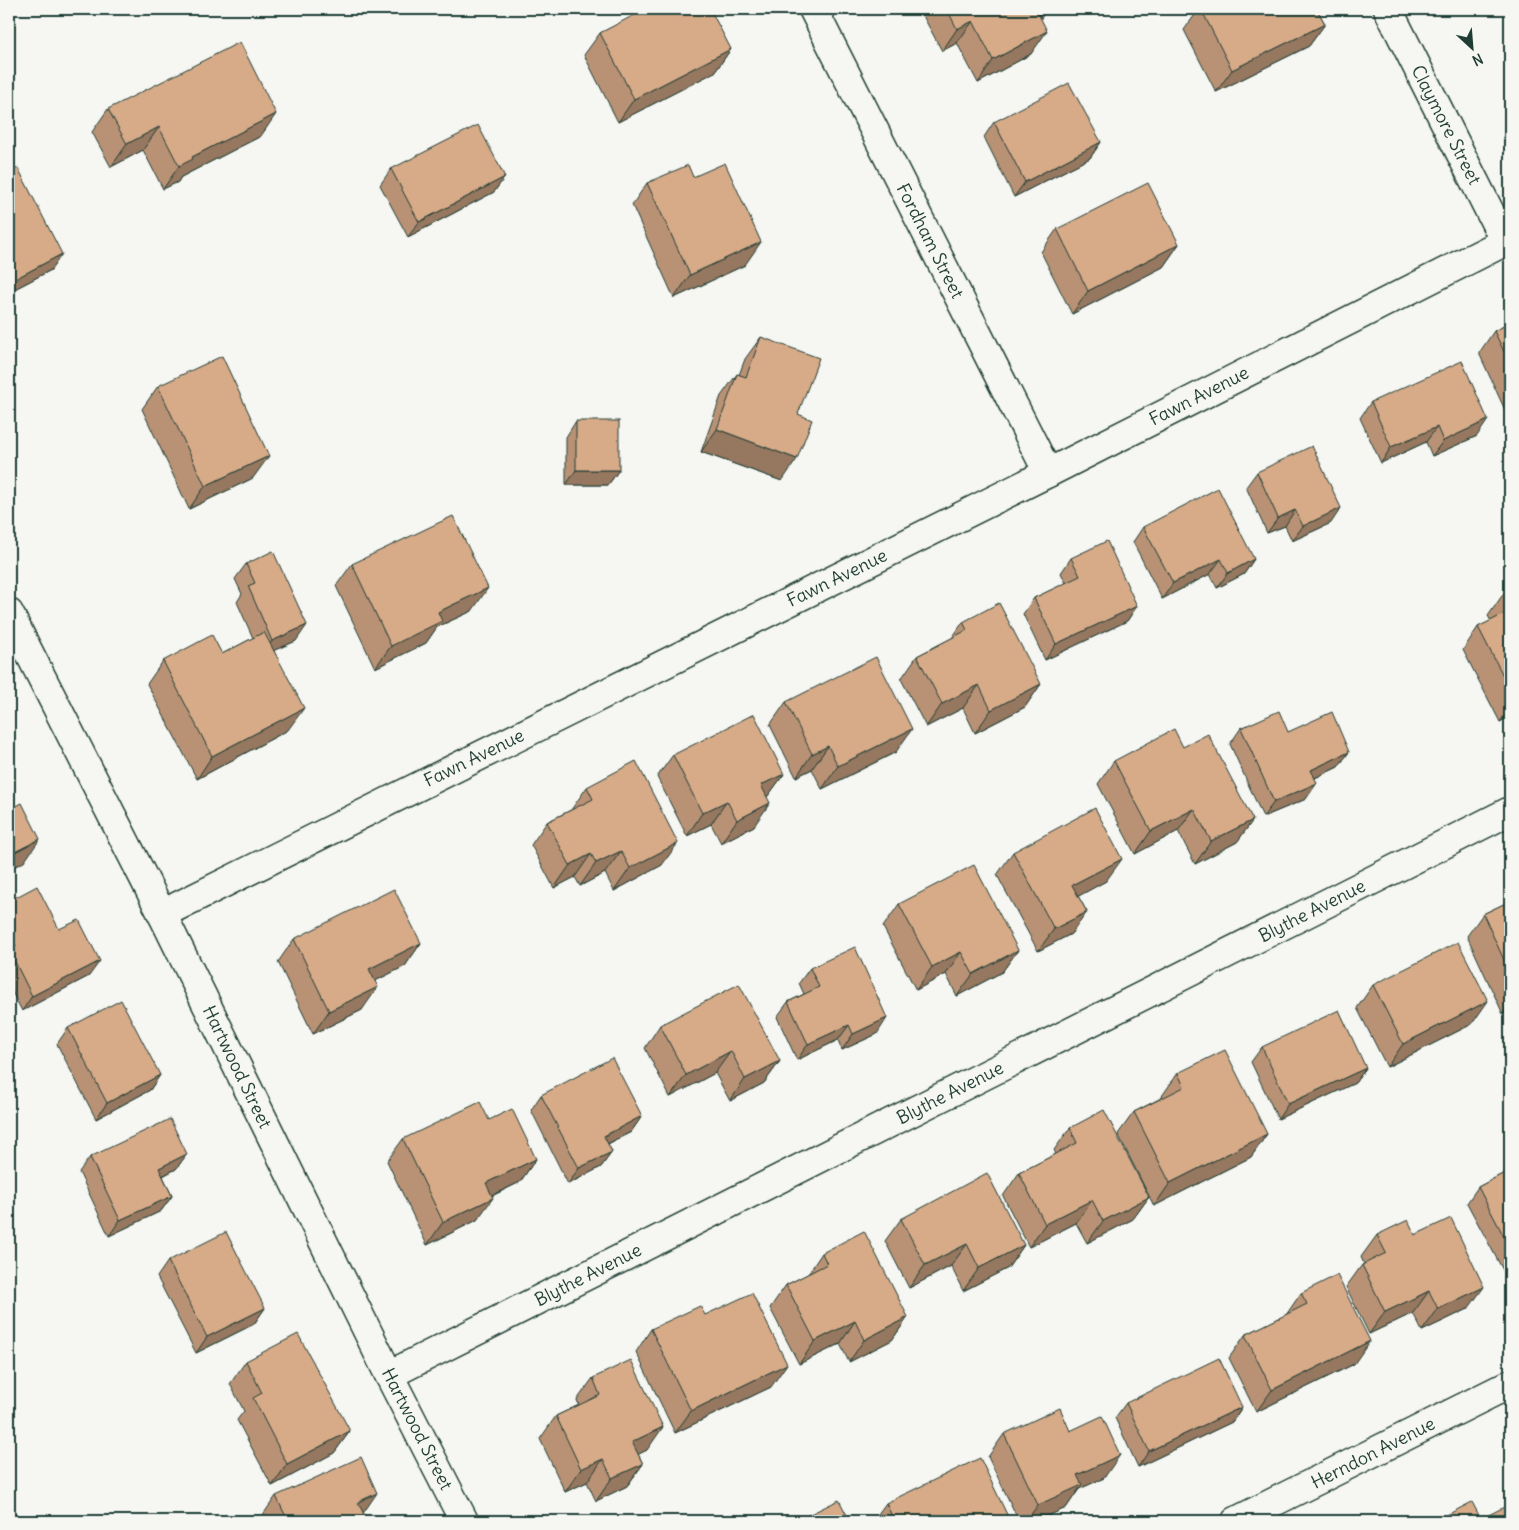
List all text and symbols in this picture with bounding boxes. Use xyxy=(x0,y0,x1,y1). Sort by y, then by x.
north arrow xyxy=(1446,22,1496,72)
text: N xyxy=(1469,49,1486,70)
street label: Claymore Street xyxy=(1406,61,1486,188)
street label: Fordham Street xyxy=(892,179,969,302)
street label: Fawn Avenue xyxy=(1145,361,1252,431)
street label: Fawn Avenue xyxy=(783,543,891,612)
street label: Fawn Avenue xyxy=(420,723,528,792)
street label: Blythe Avenue xyxy=(1255,874,1369,947)
street label: Hartwood Street xyxy=(198,1002,277,1132)
street label: Blythe Avenue xyxy=(893,1056,1007,1129)
street label: Blythe Avenue xyxy=(531,1238,645,1311)
street label: Hartwood Street xyxy=(377,1364,458,1494)
street label: Herndon Avenue xyxy=(1307,1411,1439,1494)

